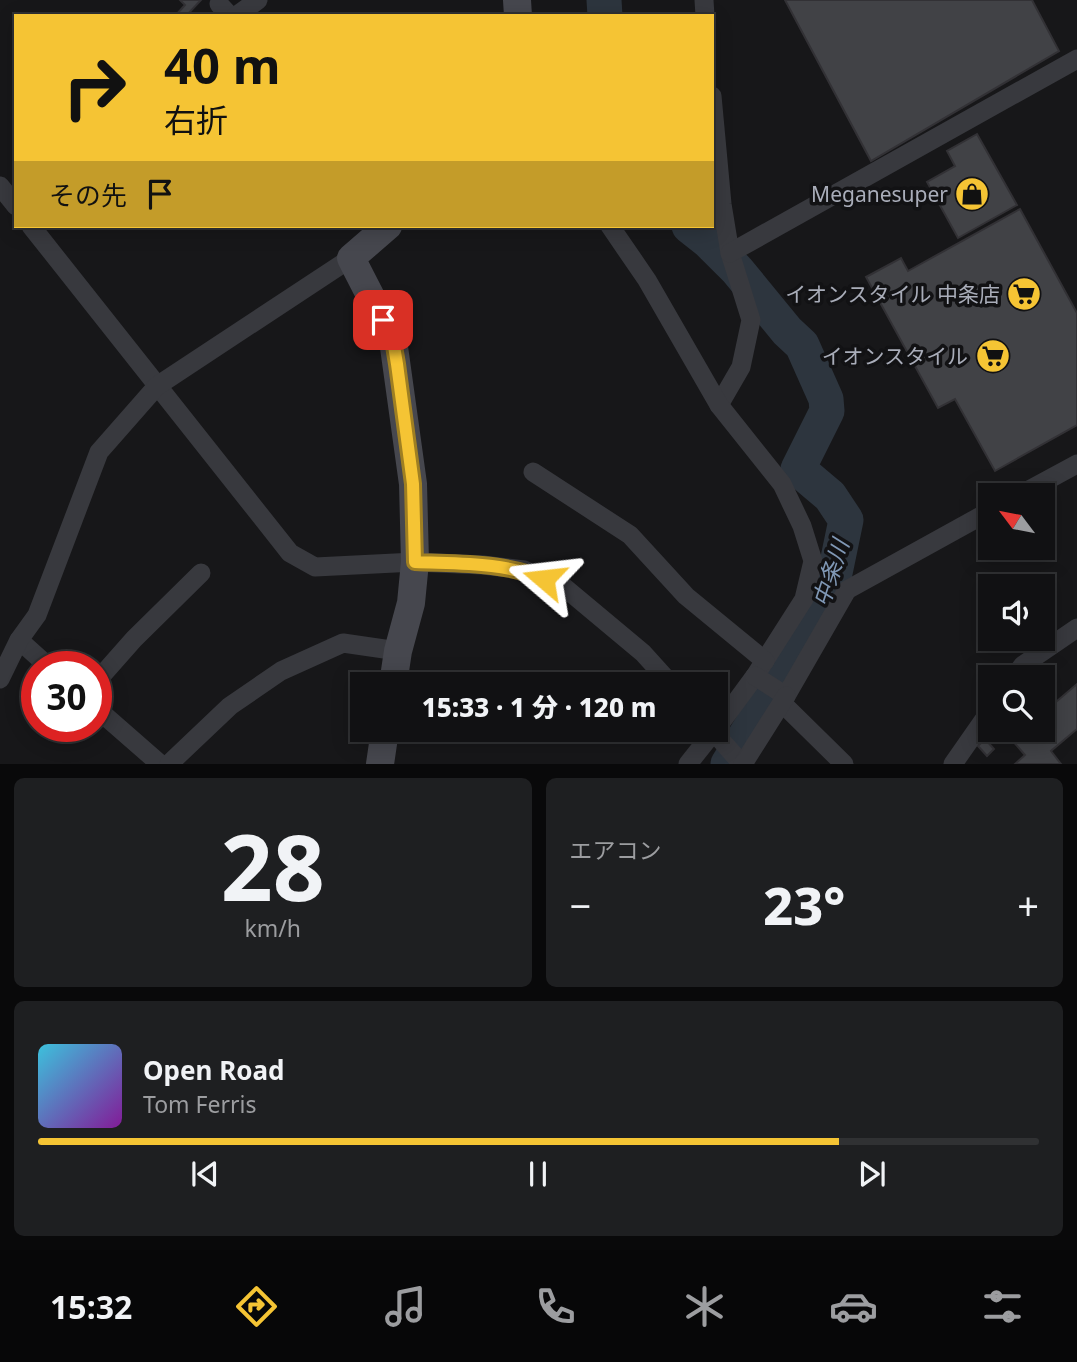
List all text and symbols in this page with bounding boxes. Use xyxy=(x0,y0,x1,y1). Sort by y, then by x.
text: 40 m xyxy=(164,32,281,98)
icon: right xyxy=(49,42,140,133)
text: 右折 xyxy=(164,98,228,141)
icon: arrive xyxy=(141,175,179,213)
shop icon: Meganesuper xyxy=(953,175,991,213)
text: その先 xyxy=(49,177,127,213)
place label: Meganesuper xyxy=(811,180,948,208)
supermarket icon: イオンスタイル 中条店 xyxy=(1005,275,1043,313)
place label: イオンスタイル 中条店 xyxy=(785,280,1000,308)
pin xyxy=(353,290,413,350)
icon: arrive xyxy=(364,301,402,339)
supermarket icon: イオンスタイル xyxy=(974,337,1012,375)
place label: イオンスタイル xyxy=(821,342,968,370)
north arrow xyxy=(978,483,1055,560)
map controls xyxy=(978,483,1055,742)
water label: 中条川 xyxy=(804,532,857,611)
position arrow xyxy=(507,542,581,616)
button: sound xyxy=(978,574,1055,651)
speed limit sign: 30 xyxy=(21,651,112,742)
button: search xyxy=(978,665,1055,742)
text: 15:33 · 1 分 · 120 m xyxy=(422,689,656,725)
text: 28 xyxy=(221,804,325,928)
text: エアコン xyxy=(570,834,662,866)
text: 23° xyxy=(763,869,845,940)
text: − xyxy=(570,879,591,931)
text: + xyxy=(1017,879,1039,931)
text: km/h xyxy=(244,912,301,944)
text: Open Road xyxy=(143,1052,285,1088)
text: Tom Ferris xyxy=(143,1088,256,1120)
icon: previous xyxy=(186,1155,224,1193)
icon: pause xyxy=(519,1155,557,1193)
icon: next xyxy=(853,1155,891,1193)
icon: directions xyxy=(232,1282,281,1331)
icon: music xyxy=(381,1282,430,1331)
icon: phone xyxy=(531,1282,580,1331)
icon: climate xyxy=(680,1282,729,1331)
icon: car xyxy=(829,1282,878,1331)
icon: filters xyxy=(978,1282,1027,1331)
text: 15:32 xyxy=(50,1285,132,1328)

